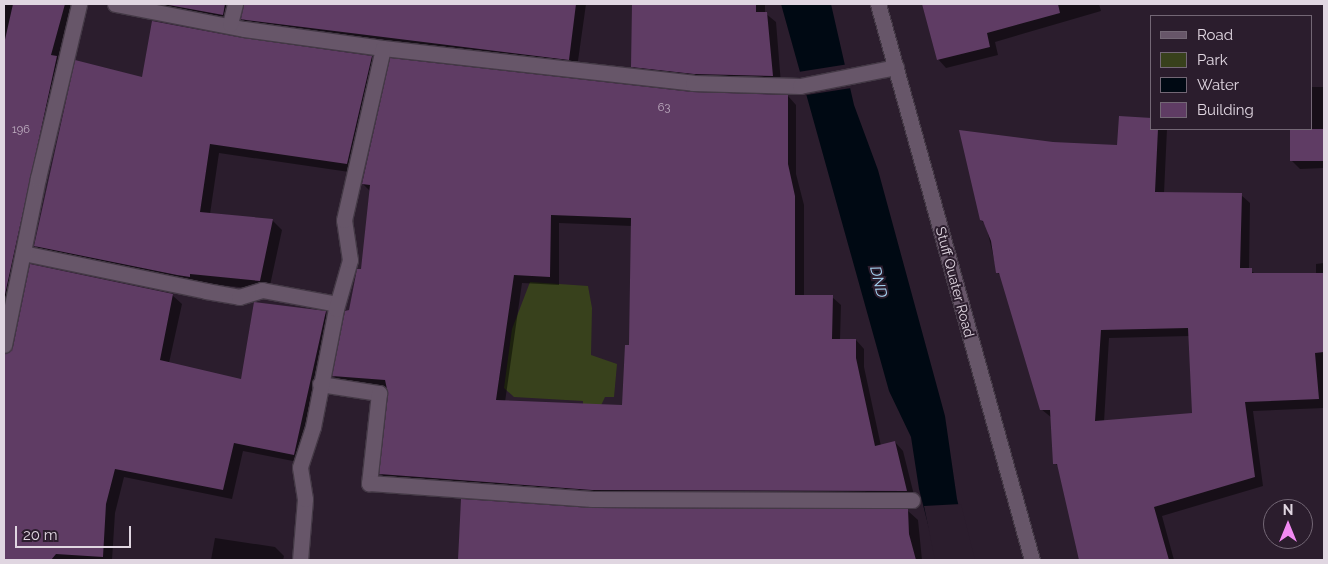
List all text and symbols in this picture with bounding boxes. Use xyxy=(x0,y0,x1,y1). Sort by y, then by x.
legend xyxy=(1150,15,1313,130)
text: Road xyxy=(1197,26,1233,44)
text: Park xyxy=(1197,51,1228,69)
text: Water xyxy=(1197,76,1239,94)
house number: 63 xyxy=(658,101,670,115)
text: Building xyxy=(1197,101,1254,119)
house number: 196 xyxy=(12,123,30,137)
street label: Stuff Quater Road xyxy=(932,225,978,339)
water label: DND xyxy=(865,264,891,300)
north arrow xyxy=(1263,499,1313,549)
text: N xyxy=(1283,502,1293,518)
scale bar xyxy=(18,516,134,548)
text: 20 m xyxy=(23,526,58,544)

